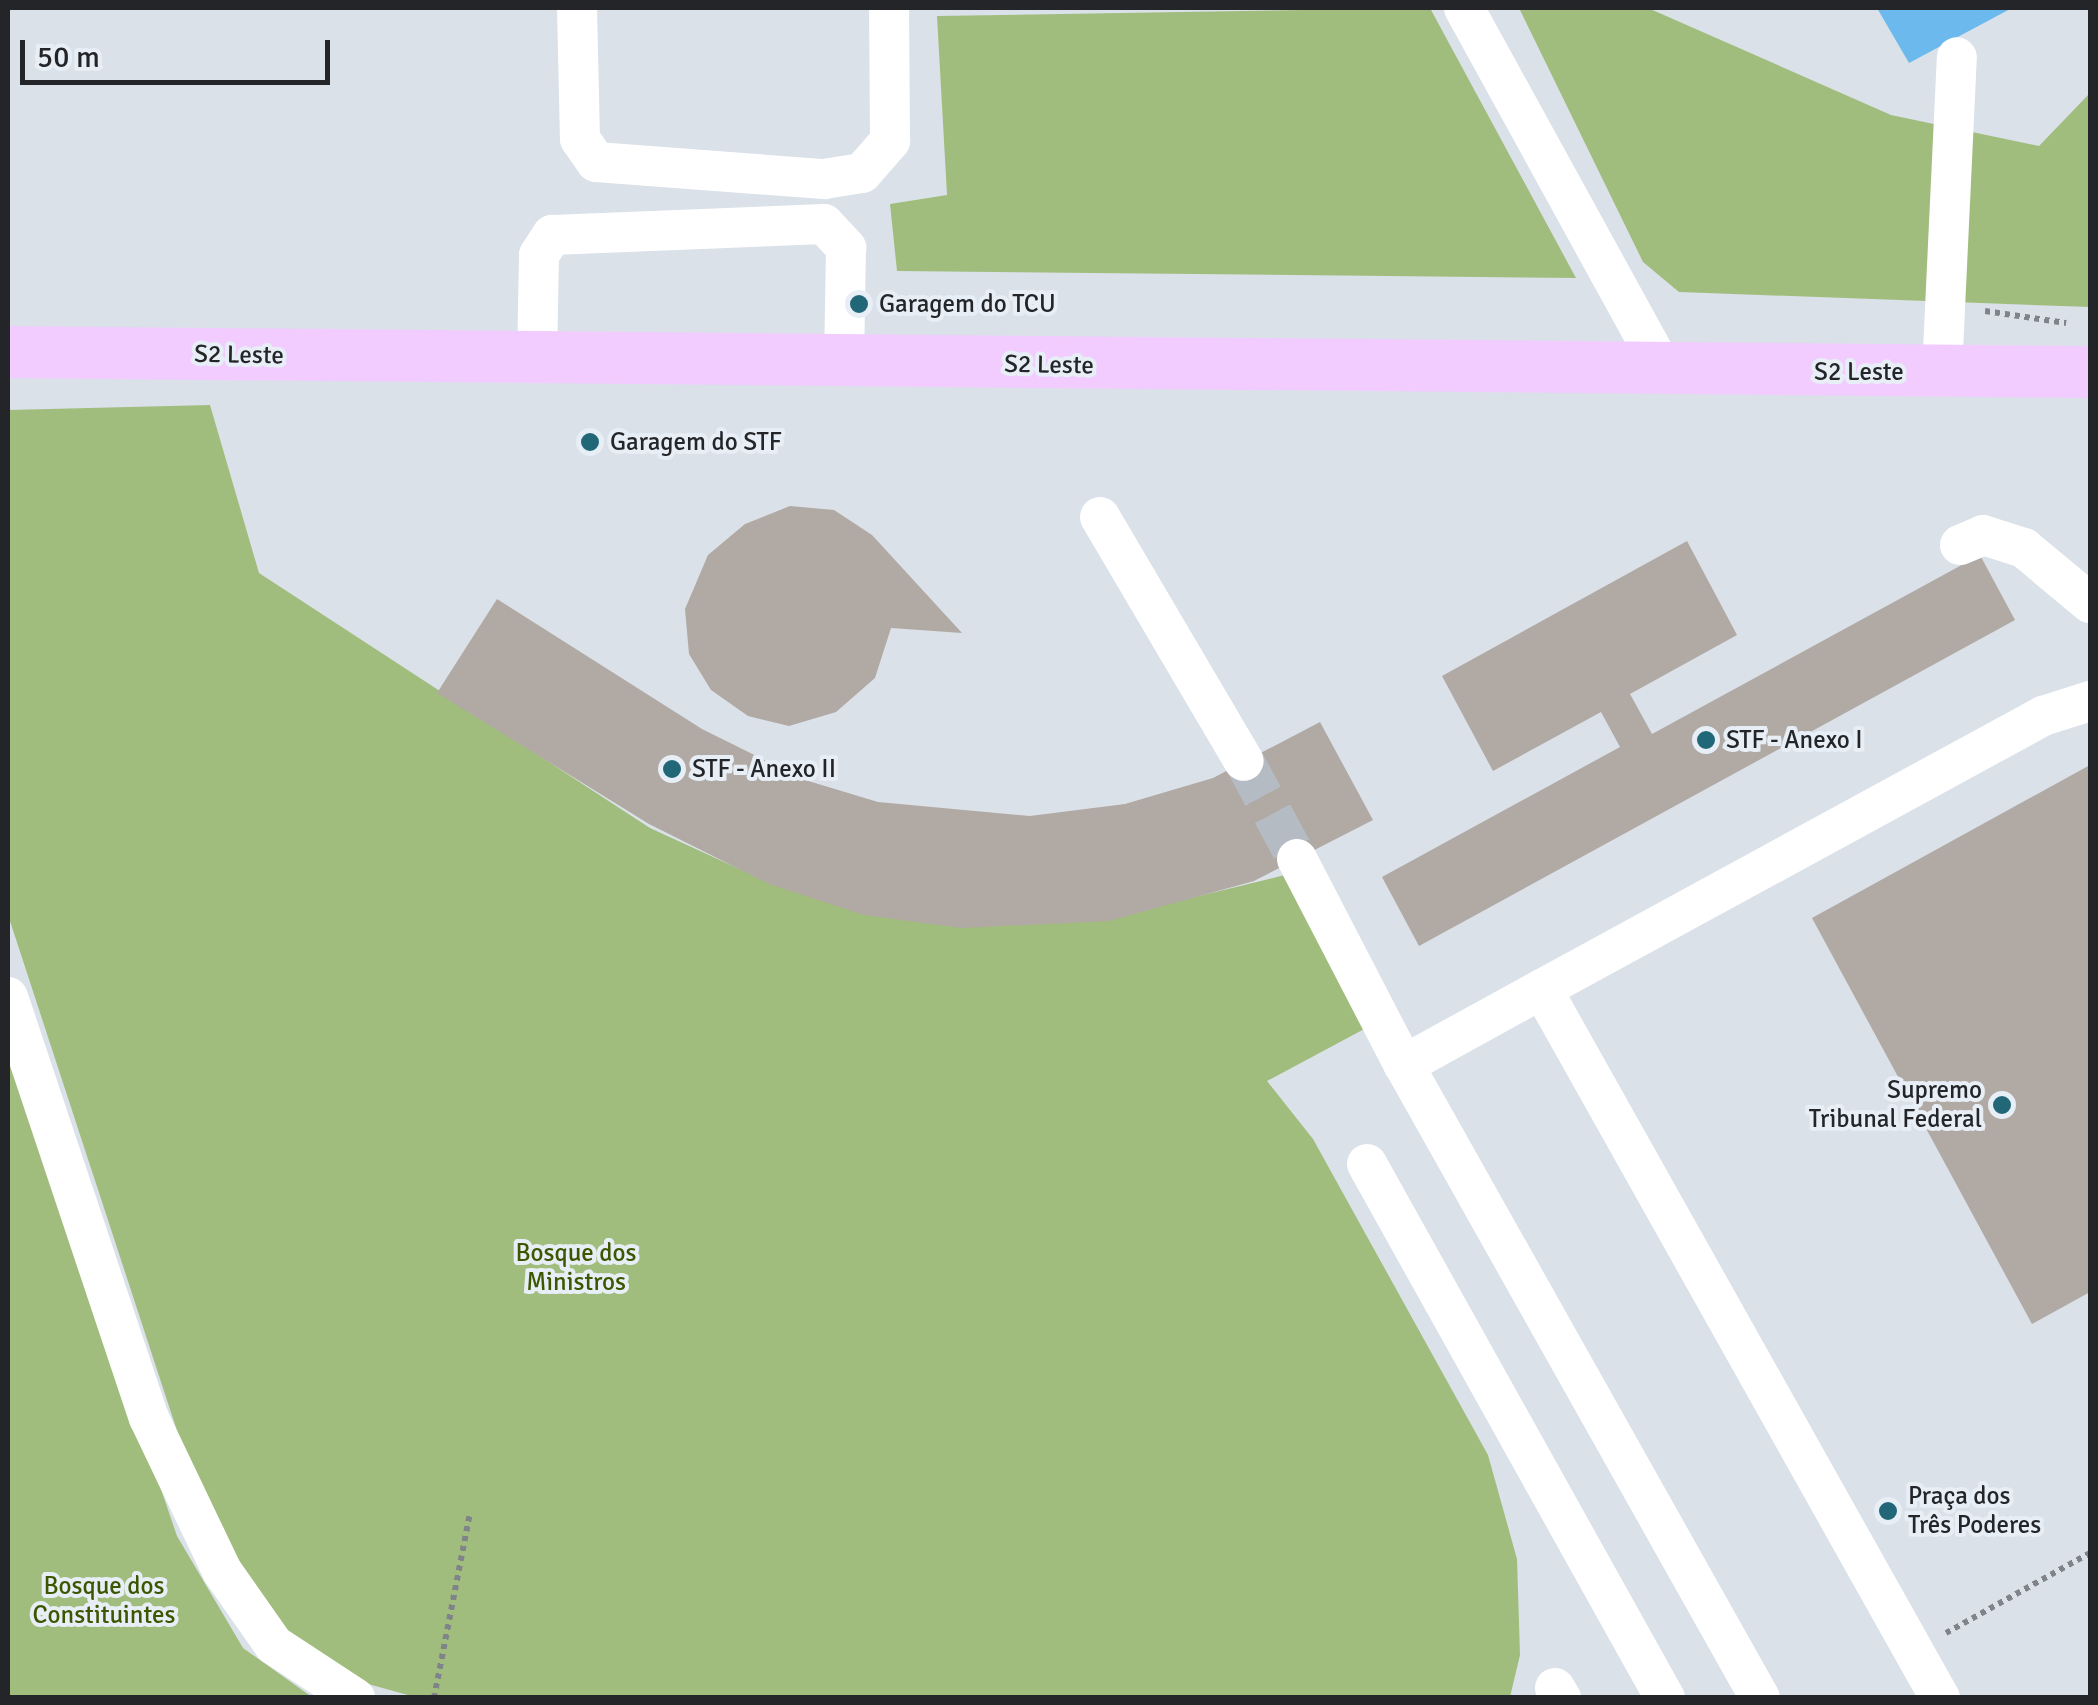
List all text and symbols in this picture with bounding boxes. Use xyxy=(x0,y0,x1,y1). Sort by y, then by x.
scale bar xyxy=(25,20,335,82)
text: 50 m xyxy=(37,39,100,76)
place label: Garagem do TCU xyxy=(879,289,1056,319)
marker: Garagem do TCU xyxy=(848,293,870,315)
street label: S2 Leste xyxy=(194,339,284,371)
street label: S2 Leste xyxy=(1004,349,1094,381)
street label: S2 Leste xyxy=(1814,357,1904,387)
place label: Garagem do STF xyxy=(610,427,782,457)
marker: Garagem do STF xyxy=(579,431,601,453)
place label: STF - Anexo I xyxy=(1726,725,1863,755)
marker: STF - Anexo I xyxy=(1695,729,1717,751)
place label: STF - Anexo II xyxy=(692,754,836,784)
marker: STF - Anexo II xyxy=(661,758,683,780)
place label: Supremo Tribunal Federal xyxy=(1809,1076,1982,1135)
marker: Supremo Tribunal Federal xyxy=(1991,1094,2013,1116)
park label: Bosque dos Ministros xyxy=(515,1239,637,1298)
place label: Praça dos Três Poderes xyxy=(1908,1482,2041,1541)
marker: Praça dos Três Poderes xyxy=(1877,1500,1899,1522)
park label: Bosque dos Constituintes xyxy=(33,1572,175,1631)

